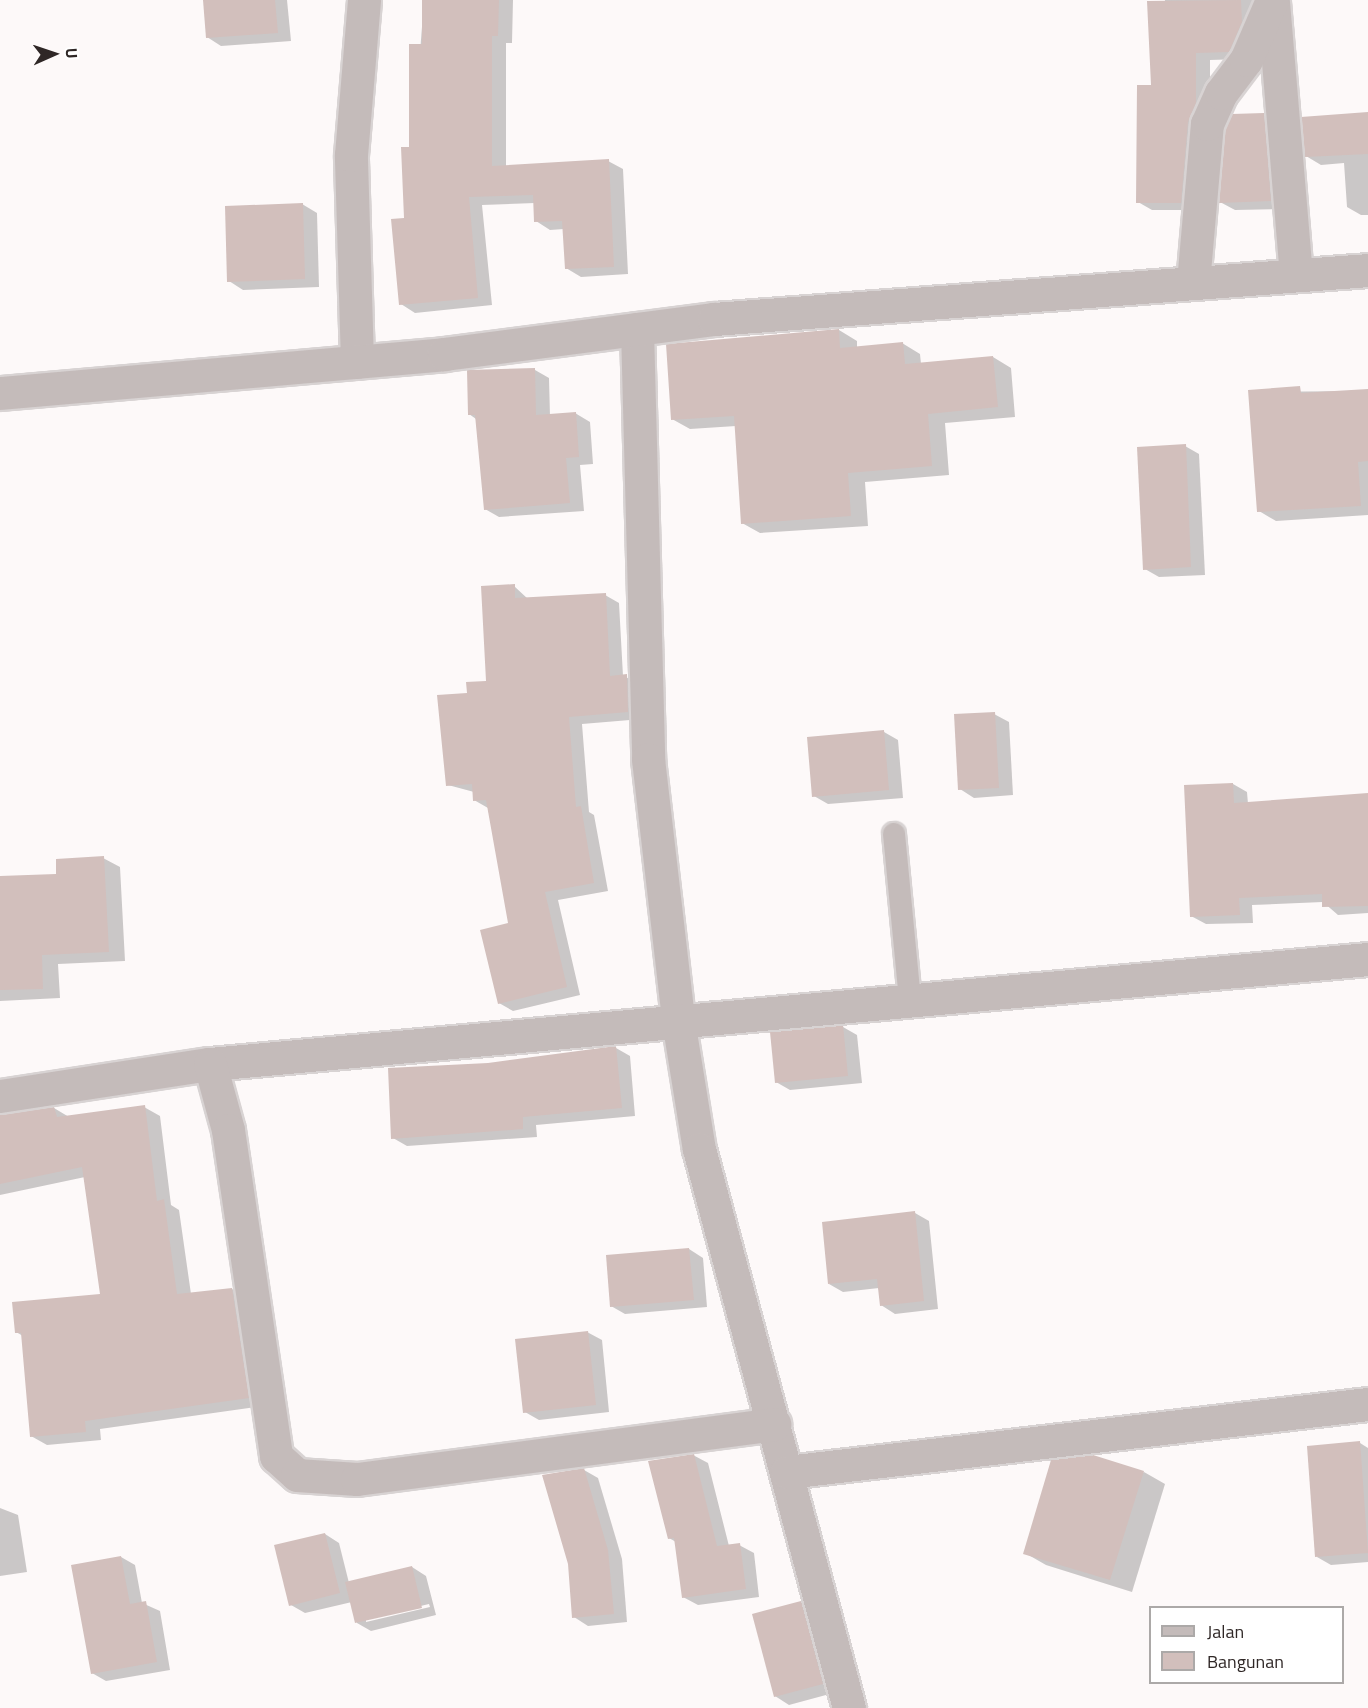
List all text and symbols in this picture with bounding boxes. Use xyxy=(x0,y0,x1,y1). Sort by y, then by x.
north arrow xyxy=(24,24,84,84)
text: U xyxy=(60,47,84,59)
legend xyxy=(1149,1606,1344,1684)
text: Jalan xyxy=(1207,1618,1244,1645)
text: Bangunan xyxy=(1207,1648,1284,1675)

